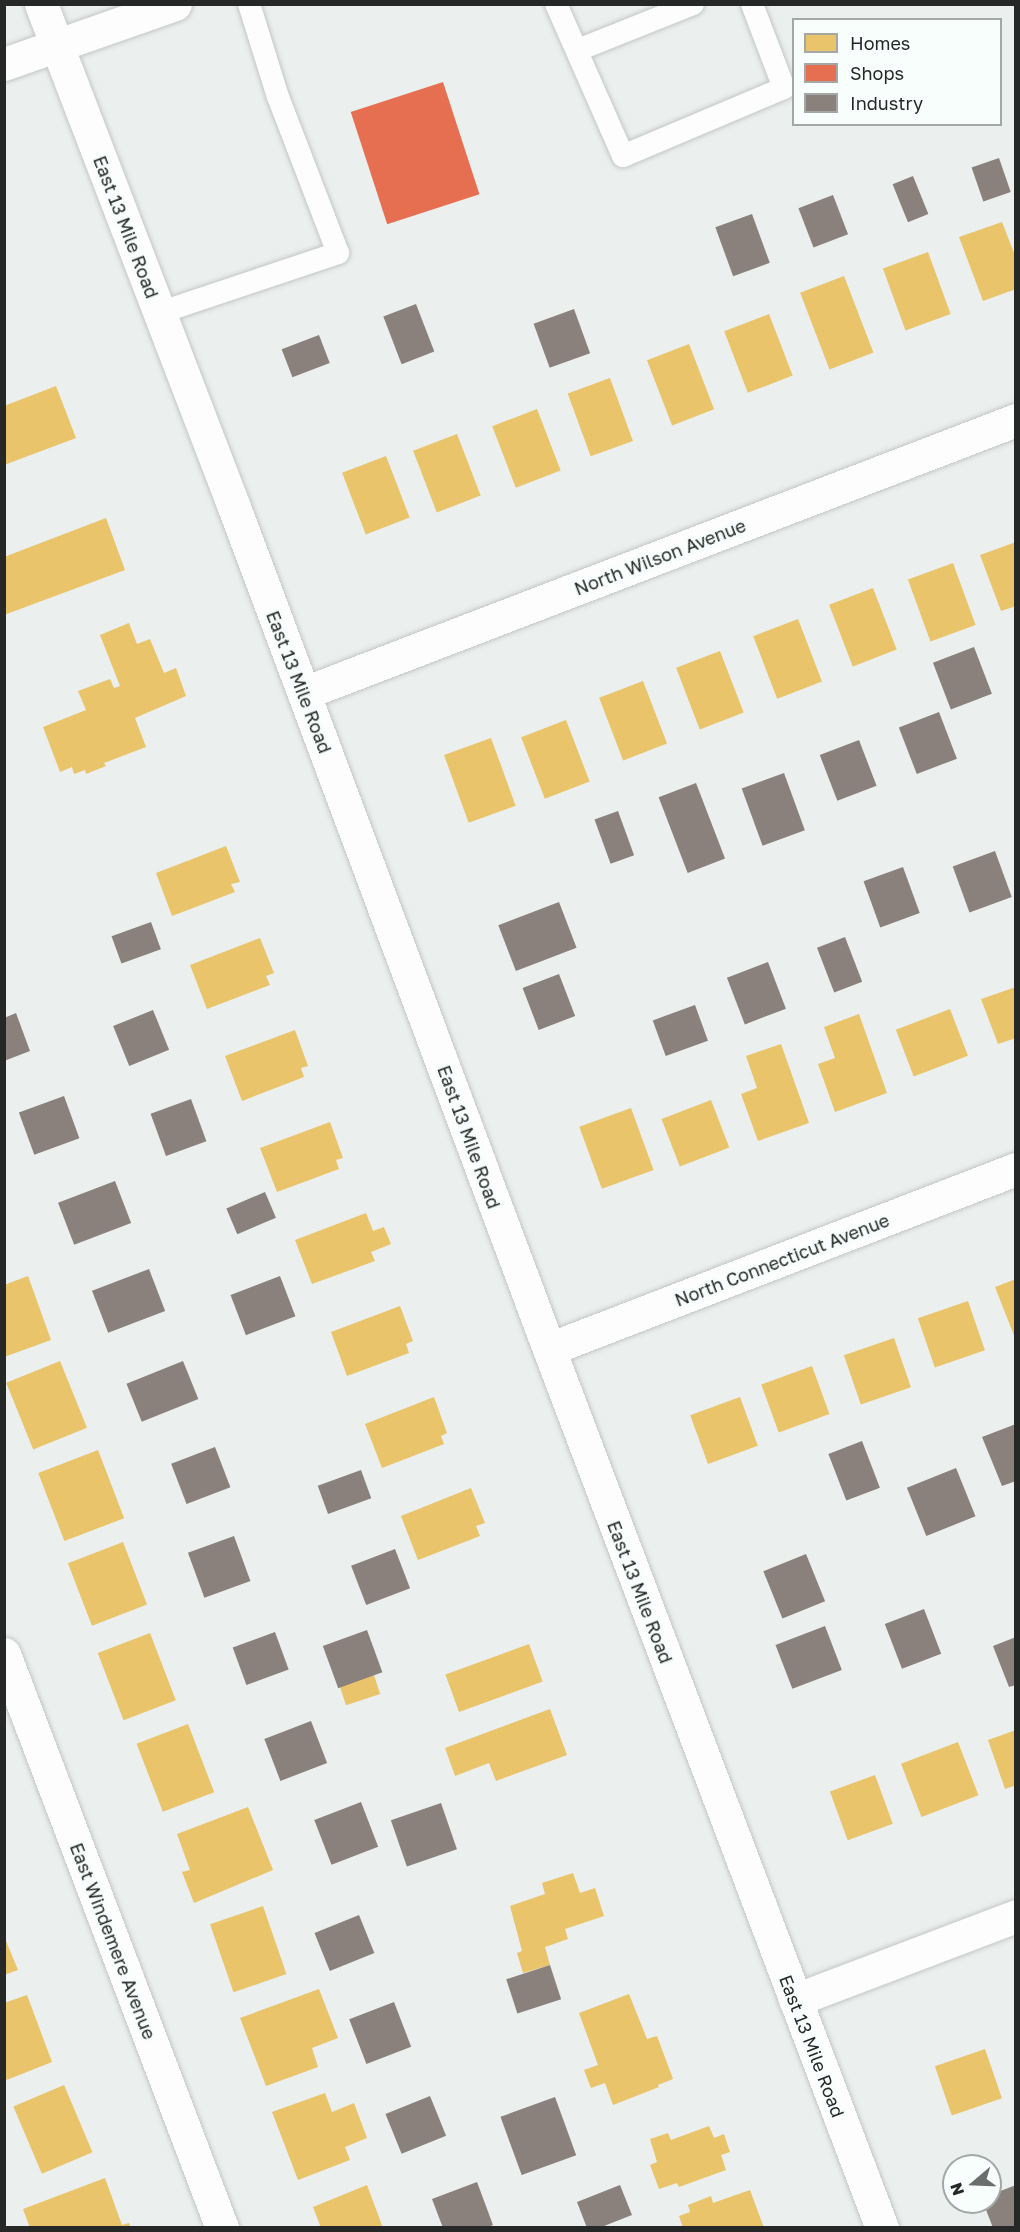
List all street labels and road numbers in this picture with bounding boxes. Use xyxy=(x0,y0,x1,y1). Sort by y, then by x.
street label: East 13 Mile Road xyxy=(89,153,163,301)
street label: North Wilson Avenue xyxy=(571,514,749,600)
street label: East 13 Mile Road xyxy=(262,608,336,756)
street label: East 13 Mile Road xyxy=(433,1062,505,1212)
street label: North Connecticut Avenue xyxy=(672,1209,892,1311)
street label: East 13 Mile Road xyxy=(603,1518,677,1666)
street label: East Windemere Avenue xyxy=(66,1840,160,2042)
street label: East 13 Mile Road xyxy=(775,1972,849,2120)

